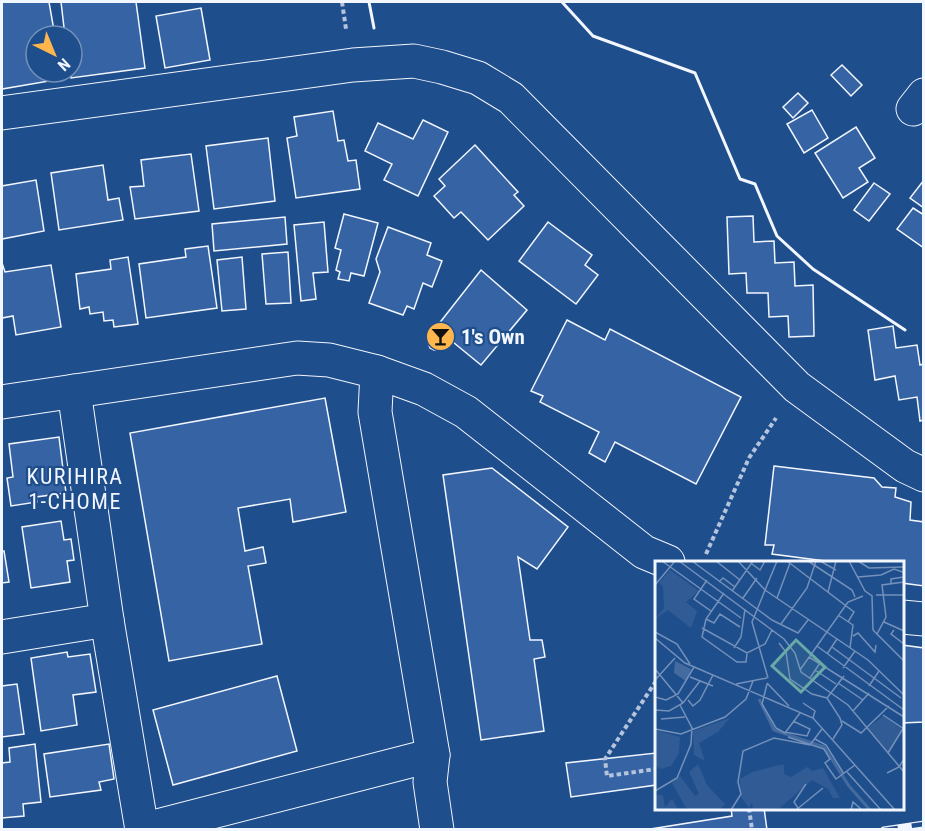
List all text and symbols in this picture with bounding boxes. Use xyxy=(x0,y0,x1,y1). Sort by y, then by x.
north arrow xyxy=(24,24,84,84)
text: N xyxy=(54,54,74,75)
bar icon: 1's Own xyxy=(424,321,456,353)
place label: 1's Own xyxy=(461,325,525,349)
district label: KURIHIRA 1-CHOME xyxy=(26,464,124,514)
inset map xyxy=(655,561,904,810)

